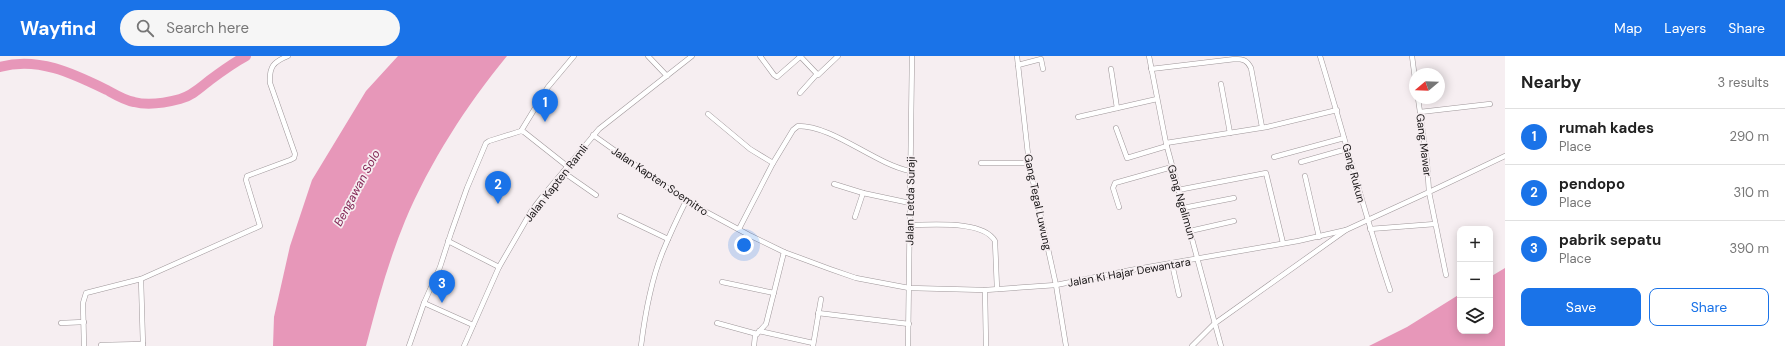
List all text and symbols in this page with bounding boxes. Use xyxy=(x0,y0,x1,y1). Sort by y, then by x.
search box xyxy=(120,10,400,46)
text: Wayfind xyxy=(20,16,96,41)
icon: search xyxy=(134,17,156,39)
text: Search here xyxy=(166,18,249,38)
text: Map xyxy=(1614,19,1642,37)
text: Layers xyxy=(1664,19,1706,37)
text: Share xyxy=(1728,19,1765,37)
north arrow xyxy=(1409,68,1445,104)
text: Nearby xyxy=(1521,71,1581,93)
text: 3 results xyxy=(1717,74,1769,91)
pin: 1 xyxy=(532,89,558,122)
street label: Gang Mawar xyxy=(1413,113,1435,177)
text: rumah kades xyxy=(1559,118,1654,138)
text: 1 xyxy=(1532,128,1536,145)
text: 290 m xyxy=(1730,128,1769,145)
text: Place xyxy=(1559,138,1591,155)
street label: Jalan Kapten Ramli xyxy=(521,141,591,225)
street label: Gang Rukun xyxy=(1339,142,1369,204)
street label: Jalan Kapten Soemitro xyxy=(609,143,711,219)
water label: Bengawan Solo xyxy=(330,147,384,229)
street label: Gang Tegal Luwung xyxy=(1021,153,1055,251)
street label: Jalan Letda Suraji xyxy=(902,156,918,246)
street label: Gang Ngalimun xyxy=(1165,163,1199,241)
pin: 2 xyxy=(485,171,511,204)
text: pendopo xyxy=(1559,174,1625,194)
text: 2 xyxy=(1530,184,1538,201)
text: 310 m xyxy=(1734,184,1769,201)
text: Place xyxy=(1559,194,1591,211)
map controls xyxy=(1457,226,1493,334)
button: + xyxy=(1457,226,1493,262)
text: pabrik sepatu xyxy=(1559,230,1661,250)
your location xyxy=(734,235,754,255)
text: 3 xyxy=(1530,240,1538,257)
text: 390 m xyxy=(1730,240,1769,257)
text: Place xyxy=(1559,250,1591,267)
street label: Jalan Ki Hajar Dewantara xyxy=(1066,254,1192,290)
button: − xyxy=(1457,262,1493,298)
pin: 3 xyxy=(429,270,455,303)
button: Save xyxy=(1521,288,1641,326)
button: Share xyxy=(1649,288,1769,326)
button: layers xyxy=(1457,298,1493,334)

